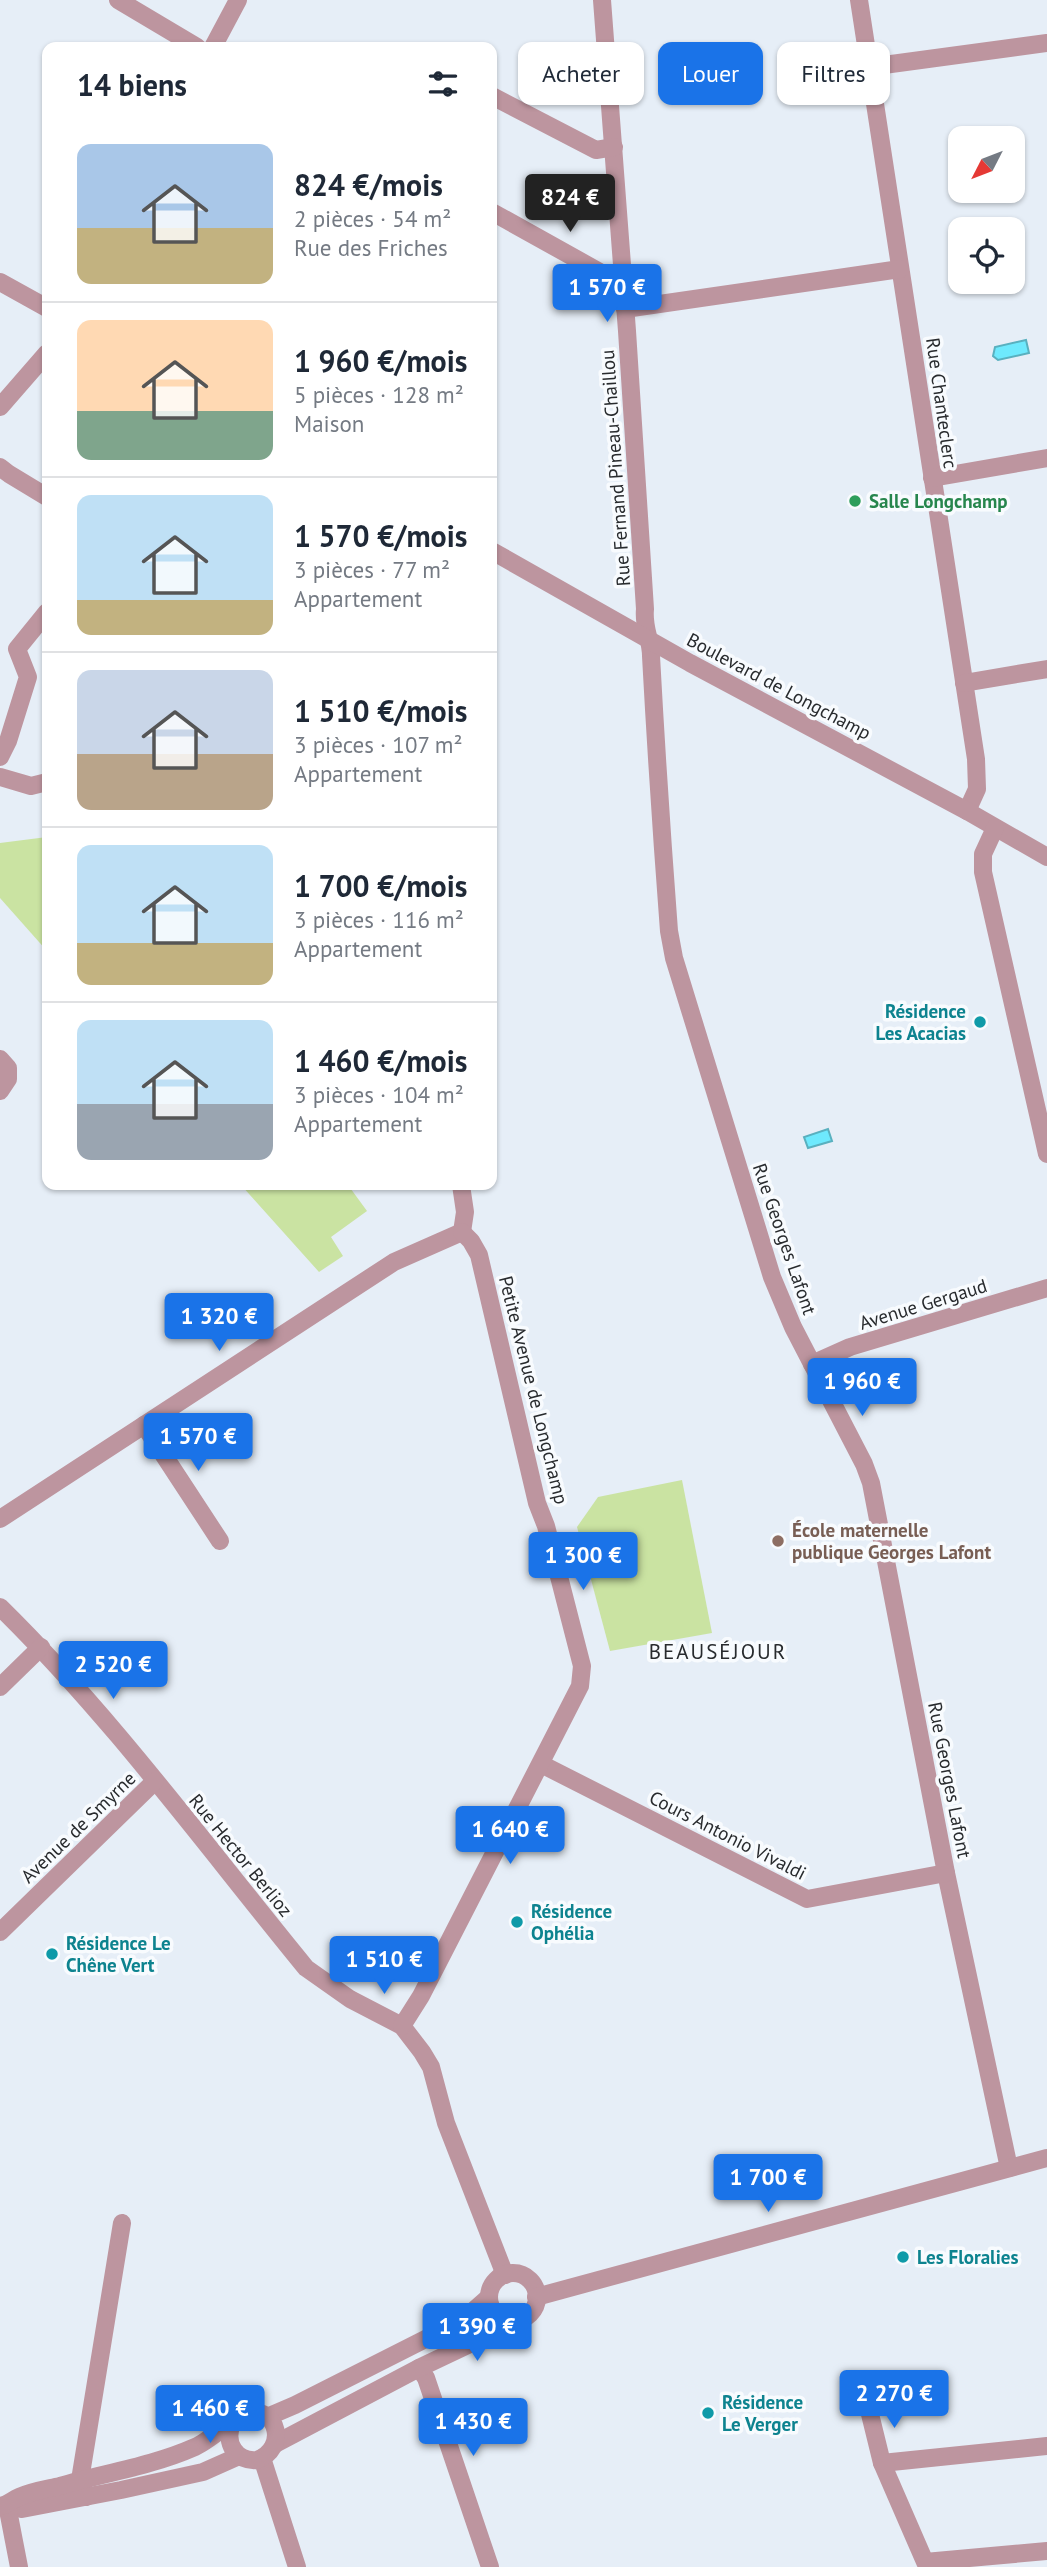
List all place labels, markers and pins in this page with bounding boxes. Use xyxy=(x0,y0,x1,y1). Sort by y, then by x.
pin: 824 € xyxy=(521,174,619,234)
pin: 1 570 € xyxy=(542,264,672,324)
place label: Salle Longchamp xyxy=(869,489,1008,513)
marker: Salle Longchamp xyxy=(847,493,863,509)
place label: Résidence Les Acacias xyxy=(876,999,966,1045)
marker: Résidence Les Acacias xyxy=(972,1014,988,1030)
pin: 1 320 € xyxy=(154,1294,284,1353)
pin: 1 960 € xyxy=(797,1358,927,1418)
pin: 1 570 € xyxy=(133,1414,263,1473)
place label: École maternelle publique Georges Lafont xyxy=(792,1518,991,1564)
pin: 1 300 € xyxy=(518,1532,648,1592)
marker: École maternelle publique Georges Lafont xyxy=(770,1533,786,1549)
pin: 2 520 € xyxy=(48,1642,178,1701)
pin: 1 640 € xyxy=(445,1806,575,1866)
place label: Résidence Ophélia xyxy=(531,1899,612,1945)
marker: Résidence Ophélia xyxy=(509,1914,525,1930)
place label: Résidence Le Chêne Vert xyxy=(66,1931,171,1977)
pin: 1 510 € xyxy=(319,1937,449,1996)
marker: Résidence Le Chêne Vert xyxy=(44,1946,60,1962)
pin: 1 700 € xyxy=(703,2154,833,2214)
place label: Les Floralies xyxy=(917,2245,1018,2269)
marker: Les Floralies xyxy=(895,2249,911,2265)
pin: 1 390 € xyxy=(412,2304,542,2363)
pin: 2 270 € xyxy=(829,2370,959,2430)
pin: 1 460 € xyxy=(145,2386,275,2445)
place label: Résidence Le Verger xyxy=(722,2390,803,2436)
pin: 1 430 € xyxy=(408,2398,538,2458)
marker: Résidence Le Verger xyxy=(700,2405,716,2421)

